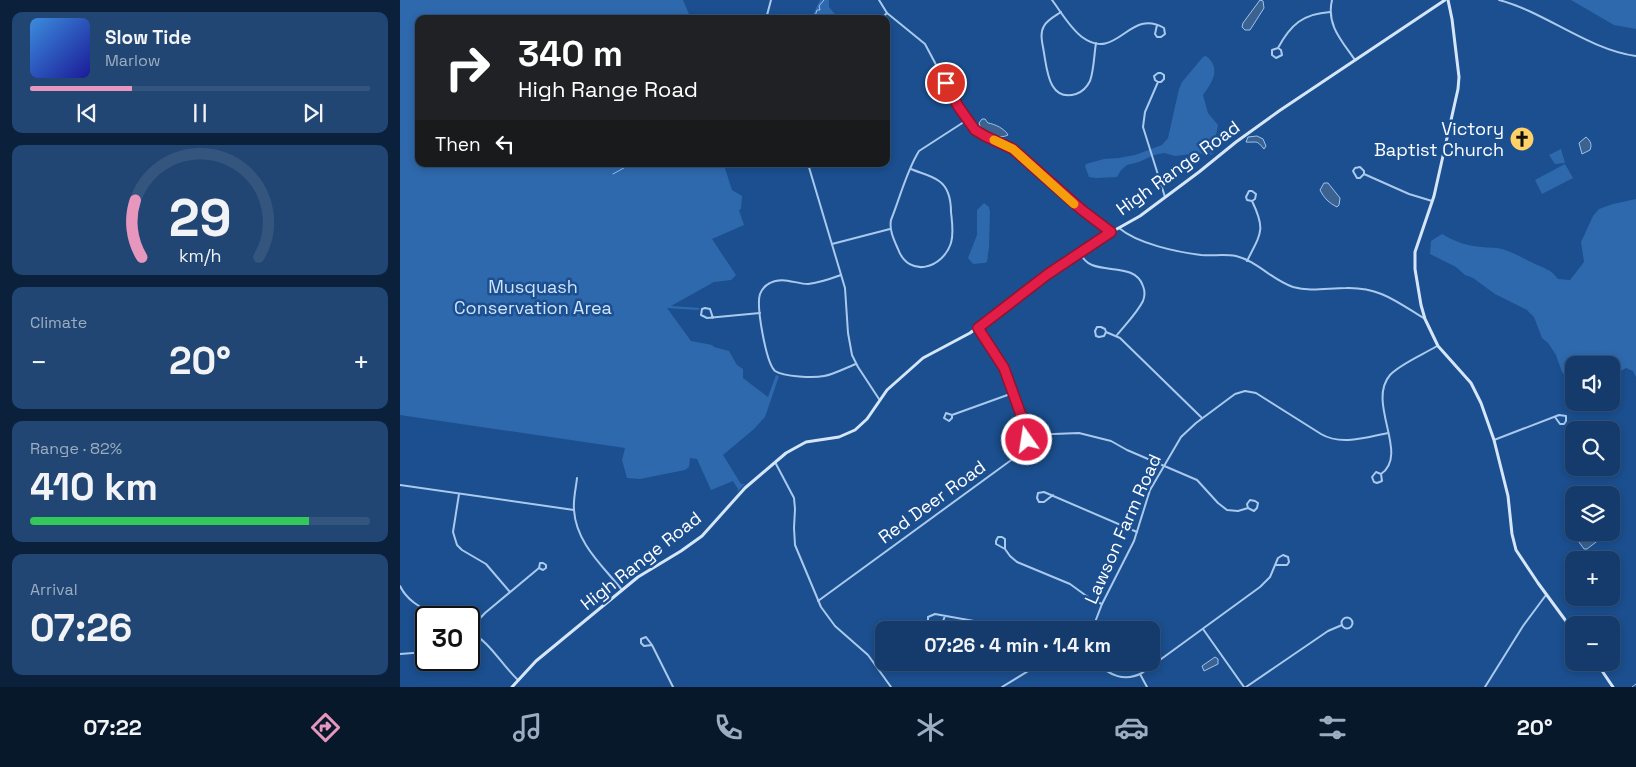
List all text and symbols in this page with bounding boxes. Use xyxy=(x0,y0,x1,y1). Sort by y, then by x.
text: Slow Tide xyxy=(105,25,191,50)
text: 340 m xyxy=(518,32,623,76)
icon: right xyxy=(435,35,500,100)
text: Marlow xyxy=(105,50,161,71)
pin xyxy=(925,62,967,104)
icon: arrive xyxy=(932,69,960,97)
text: High Range Road xyxy=(518,75,698,103)
icon: previous xyxy=(73,99,101,127)
icon: pause xyxy=(186,99,214,127)
icon: next xyxy=(299,99,327,127)
street label: High Range Road xyxy=(1111,115,1244,220)
place label: Victory Baptist Church xyxy=(1374,117,1504,161)
church icon: Victory Baptist Church xyxy=(1509,126,1535,152)
icon: left xyxy=(491,130,519,158)
text: Then xyxy=(435,132,481,157)
text: 29 xyxy=(169,185,231,251)
text: km/h xyxy=(179,244,221,267)
park label: Musquash Conservation Area xyxy=(454,275,612,319)
text: Climate xyxy=(30,312,87,333)
text: 20° xyxy=(169,337,231,385)
text: − xyxy=(30,344,47,380)
text: + xyxy=(353,344,370,380)
map controls xyxy=(1565,356,1620,671)
button: sound xyxy=(1565,356,1620,411)
position arrow xyxy=(1000,413,1052,465)
button: search xyxy=(1565,421,1620,476)
text: Range · 82% xyxy=(30,438,122,459)
street label: Lawson Farm Road xyxy=(1079,450,1166,607)
street label: Red Deer Road xyxy=(874,455,990,548)
text: 410 km xyxy=(30,463,158,511)
button: layers xyxy=(1565,486,1620,541)
street label: High Range Road xyxy=(576,506,706,615)
button: + xyxy=(1565,551,1620,606)
text: Arrival xyxy=(30,579,78,600)
text: 07:26 xyxy=(30,604,132,652)
speed limit sign: 30 xyxy=(415,606,480,671)
button: − xyxy=(1565,616,1620,671)
text: 07:26 · 4 min · 1.4 km xyxy=(924,633,1111,658)
icon: directions xyxy=(308,710,343,745)
icon: music xyxy=(510,710,545,745)
icon: phone xyxy=(711,710,746,745)
icon: climate xyxy=(913,710,948,745)
icon: car xyxy=(1114,710,1149,745)
icon: filters xyxy=(1315,710,1350,745)
text: 07:22 xyxy=(83,713,142,741)
text: 20° xyxy=(1517,713,1553,741)

